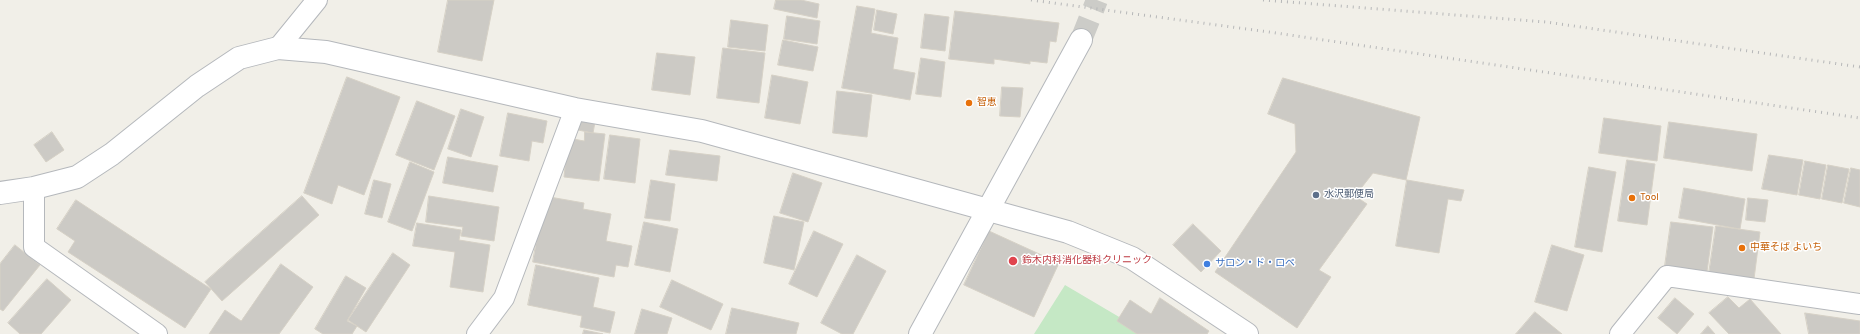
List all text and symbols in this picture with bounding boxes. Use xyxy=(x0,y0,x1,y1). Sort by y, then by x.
place label: 智恵 xyxy=(977,97,997,109)
marker: 智恵 xyxy=(964,98,974,108)
place label: 水沢郵便局 xyxy=(1324,189,1374,201)
marker: 水沢郵便局 xyxy=(1311,190,1321,200)
place label: Tool xyxy=(1640,192,1659,204)
marker: Tool xyxy=(1627,193,1637,203)
place label: 中華そば よいち xyxy=(1750,242,1822,254)
marker: 中華そば よいち xyxy=(1737,243,1747,253)
marker: 鈴木内科消化器科クリニック xyxy=(1007,255,1019,267)
place label: 鈴木内科消化器科クリニック xyxy=(1022,255,1152,267)
place label: サロン・ド・ロペ xyxy=(1215,258,1295,270)
marker: サロン・ド・ロペ xyxy=(1202,259,1212,269)

